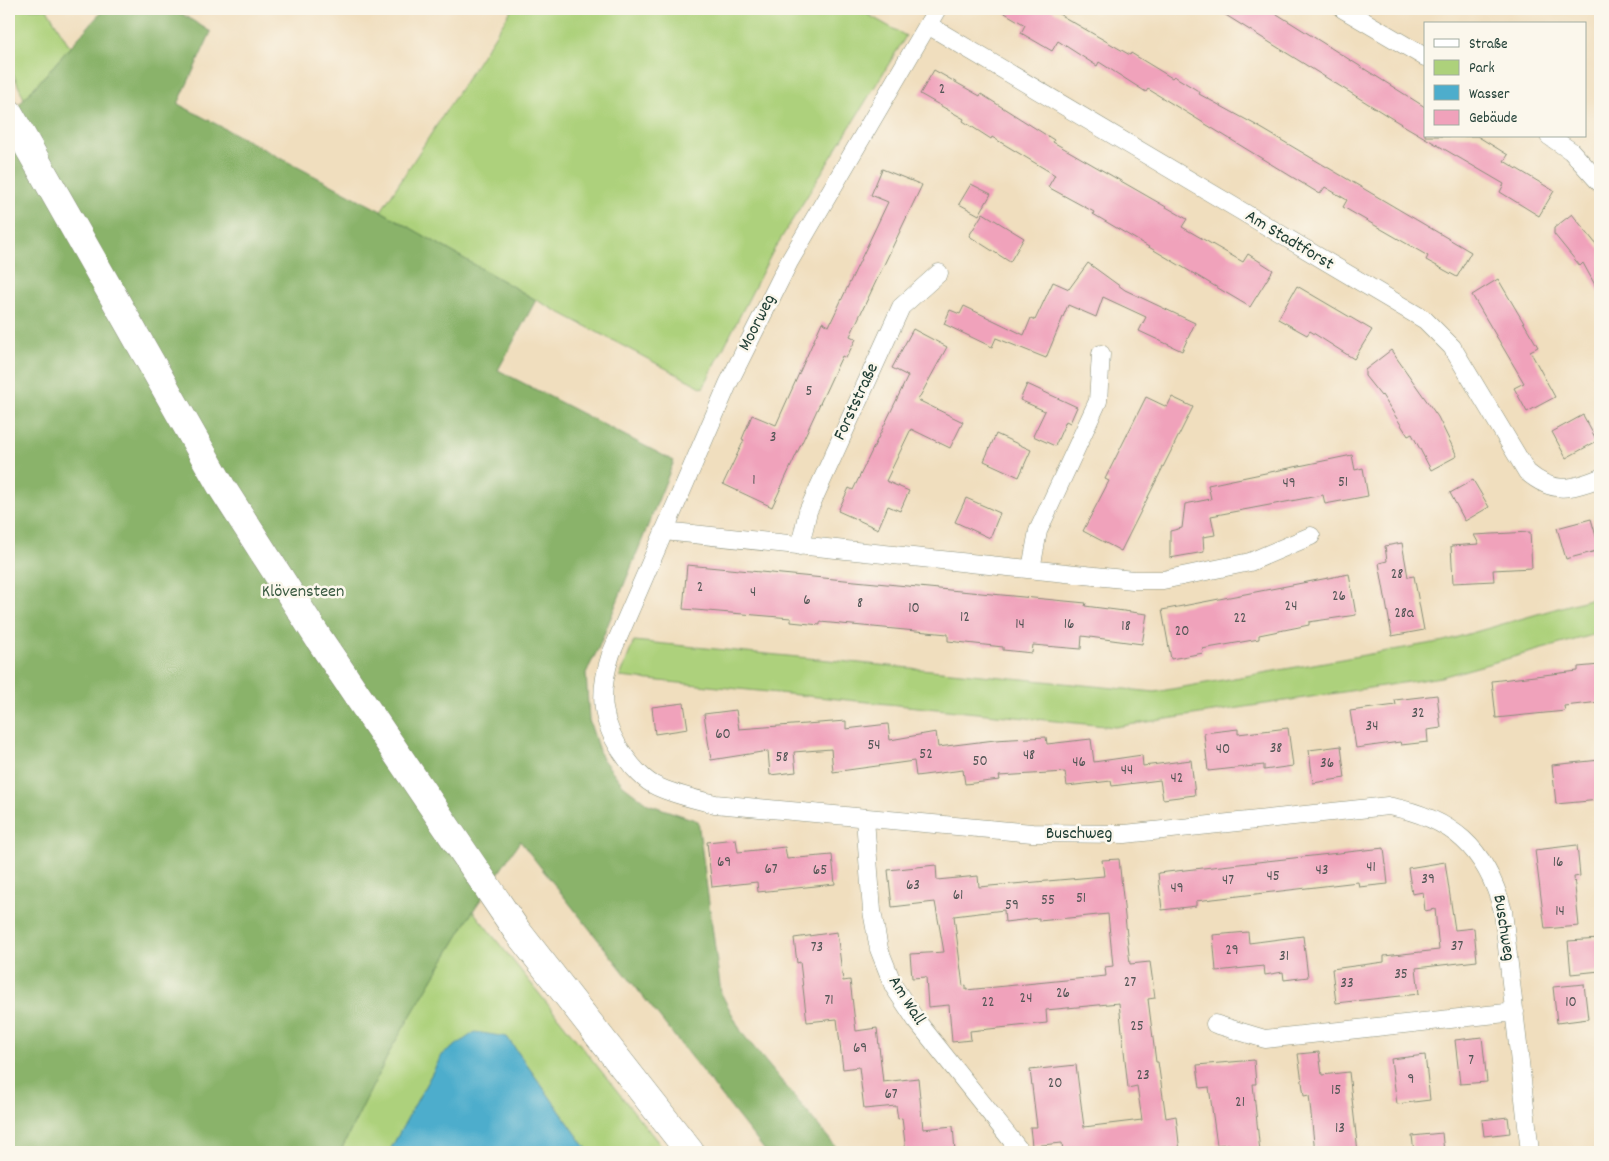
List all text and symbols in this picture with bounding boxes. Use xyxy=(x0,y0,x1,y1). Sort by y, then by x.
legend xyxy=(1424,22,1586,138)
text: Straße xyxy=(1469,34,1508,56)
text: Park xyxy=(1469,58,1495,80)
house number: 2 xyxy=(939,79,945,101)
text: Wasser xyxy=(1469,84,1510,106)
text: Gebäude xyxy=(1469,108,1518,130)
street label: Am Stadtforst xyxy=(1240,205,1338,278)
street label: Moorweg xyxy=(733,290,783,356)
street label: Forststraße xyxy=(828,359,886,445)
house number: 5 xyxy=(806,381,813,403)
house number: 3 xyxy=(770,427,776,449)
house number: 1 xyxy=(752,470,756,492)
house number: 51 xyxy=(1338,472,1348,494)
house number: 49 xyxy=(1282,473,1296,495)
house number: 28 xyxy=(1391,564,1403,586)
house number: 2 xyxy=(697,577,703,599)
park label: Klövensteen xyxy=(262,580,344,605)
house number: 4 xyxy=(750,582,756,604)
house number: 26 xyxy=(1332,586,1346,608)
house number: 6 xyxy=(803,590,811,612)
house number: 8 xyxy=(857,593,863,615)
house number: 24 xyxy=(1285,596,1297,618)
house number: 10 xyxy=(908,598,920,620)
house number: 28a xyxy=(1394,603,1415,625)
house number: 12 xyxy=(960,607,970,629)
house number: 22 xyxy=(1233,608,1247,630)
house number: 14 xyxy=(1015,614,1025,636)
house number: 16 xyxy=(1064,614,1074,636)
house number: 18 xyxy=(1121,616,1131,638)
house number: 20 xyxy=(1175,621,1189,643)
house number: 32 xyxy=(1411,703,1425,725)
house number: 34 xyxy=(1366,716,1378,738)
house number: 60 xyxy=(715,724,731,746)
house number: 54 xyxy=(867,735,881,757)
house number: 38 xyxy=(1270,738,1282,760)
house number: 40 xyxy=(1216,739,1230,761)
house number: 52 xyxy=(919,744,933,766)
house number: 48 xyxy=(1023,745,1035,767)
house number: 58 xyxy=(776,747,788,769)
house number: 50 xyxy=(972,751,988,773)
house number: 46 xyxy=(1072,752,1086,774)
house number: 36 xyxy=(1320,753,1334,775)
house number: 44 xyxy=(1121,760,1133,782)
house number: 42 xyxy=(1171,768,1183,790)
street label: Buschweg xyxy=(1046,822,1112,847)
house number: 69 xyxy=(717,852,731,874)
house number: 16 xyxy=(1553,852,1563,874)
house number: 41 xyxy=(1366,857,1376,879)
house number: 67 xyxy=(764,859,778,881)
house number: 65 xyxy=(813,860,827,882)
house number: 43 xyxy=(1316,860,1328,882)
house number: 45 xyxy=(1266,866,1280,888)
house number: 39 xyxy=(1421,869,1435,891)
house number: 47 xyxy=(1222,870,1234,892)
house number: 63 xyxy=(906,875,920,897)
house number: 49 xyxy=(1170,878,1184,900)
house number: 61 xyxy=(953,885,963,907)
house number: 51 xyxy=(1076,888,1086,910)
house number: 55 xyxy=(1041,890,1055,912)
street label: Buschweg xyxy=(1485,893,1521,963)
house number: 59 xyxy=(1005,895,1019,917)
house number: 14 xyxy=(1555,901,1565,923)
house number: 37 xyxy=(1451,936,1463,958)
house number: 73 xyxy=(811,937,823,959)
house number: 29 xyxy=(1225,940,1239,962)
house number: 31 xyxy=(1279,946,1289,968)
house number: 35 xyxy=(1394,964,1408,986)
street label: Am Wall xyxy=(881,972,931,1031)
house number: 27 xyxy=(1124,972,1136,994)
house number: 33 xyxy=(1340,973,1354,995)
house number: 26 xyxy=(1056,983,1070,1005)
house number: 24 xyxy=(1020,988,1032,1010)
house number: 71 xyxy=(824,990,834,1012)
house number: 22 xyxy=(981,992,995,1014)
house number: 10 xyxy=(1565,992,1577,1014)
house number: 25 xyxy=(1130,1016,1144,1038)
house number: 69 xyxy=(853,1038,867,1060)
house number: 7 xyxy=(1468,1050,1474,1072)
house number: 23 xyxy=(1136,1065,1150,1087)
house number: 9 xyxy=(1408,1069,1414,1091)
house number: 20 xyxy=(1048,1073,1062,1095)
house number: 15 xyxy=(1331,1080,1341,1102)
house number: 67 xyxy=(884,1084,898,1106)
house number: 21 xyxy=(1235,1092,1245,1114)
house number: 13 xyxy=(1335,1118,1345,1140)

